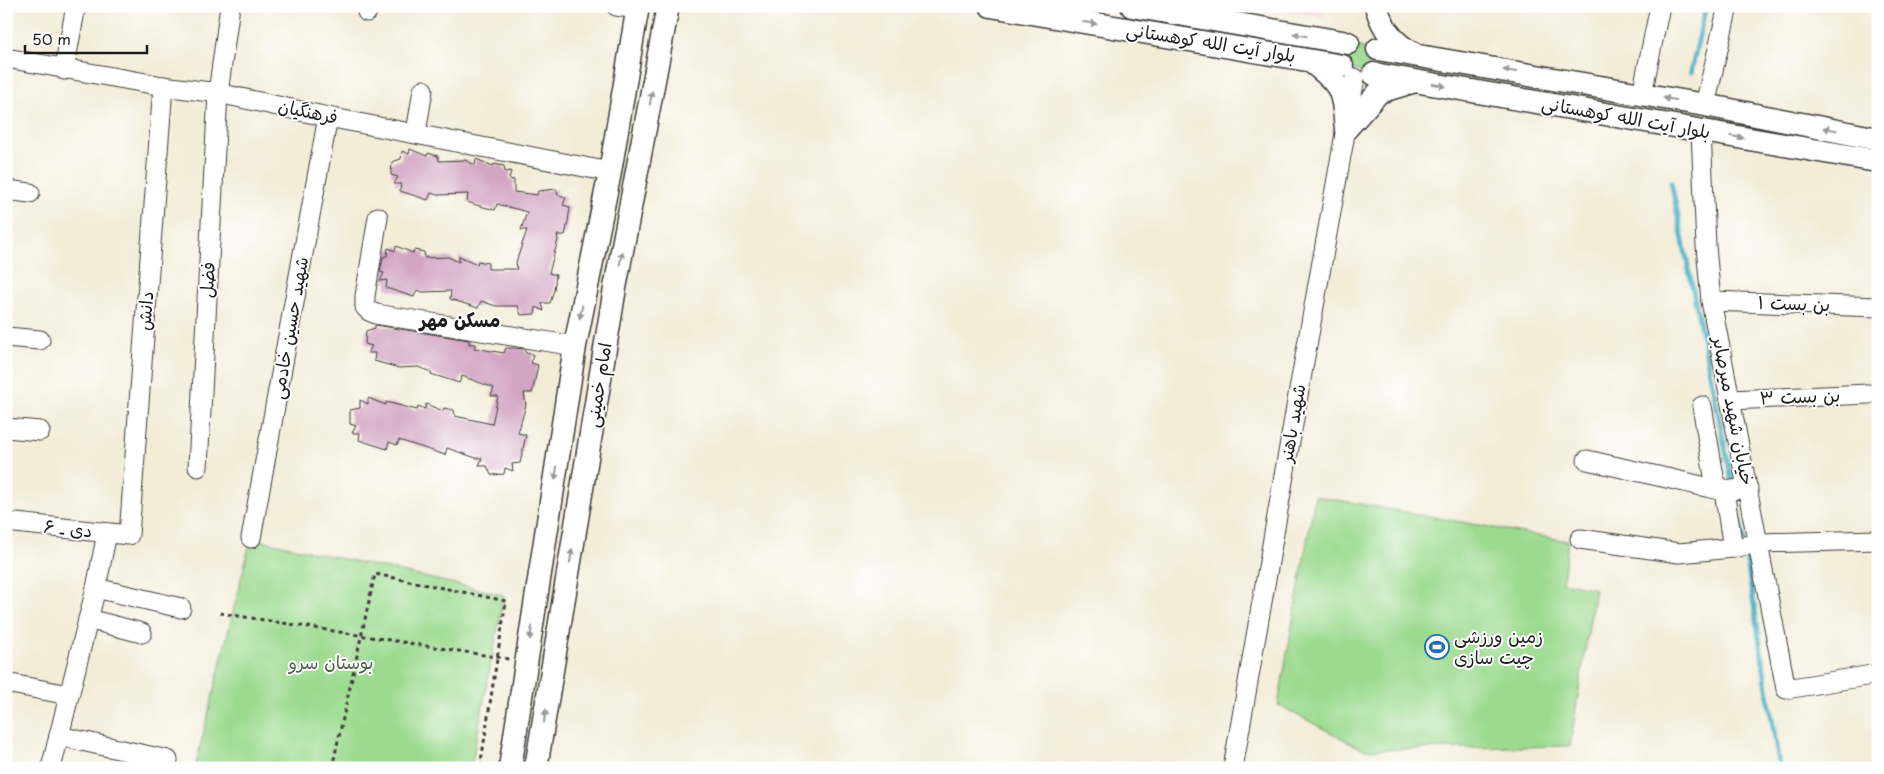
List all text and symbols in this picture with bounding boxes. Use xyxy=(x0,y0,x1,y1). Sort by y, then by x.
street label: بلوار آیت الله کوهستانی xyxy=(1125,15,1298,68)
one-way arrow xyxy=(1083,19,1099,27)
scale bar xyxy=(25,22,148,54)
text: 50 m xyxy=(32,27,71,50)
one-way arrow xyxy=(1291,30,1307,38)
one-way arrow xyxy=(1502,67,1518,75)
one-way arrow xyxy=(1431,82,1447,90)
street label: بلوار آیت الله کوهستانی xyxy=(1540,88,1713,145)
one-way arrow xyxy=(647,90,655,105)
street label: فرهنگیان xyxy=(276,91,341,130)
one-way arrow xyxy=(1662,94,1678,102)
one-way arrow xyxy=(1822,125,1838,133)
one-way arrow xyxy=(1729,134,1745,142)
one-way arrow xyxy=(618,249,626,265)
street label: شهید حسین خادمی xyxy=(263,254,314,401)
street label: فضل xyxy=(192,261,221,299)
street label: بن بست ۱ xyxy=(1757,288,1831,317)
street label: دانش xyxy=(130,290,159,331)
district label: مسکن مهر xyxy=(418,305,500,333)
one-way arrow xyxy=(577,305,585,320)
street label: خیابان شهید میرصابر xyxy=(1706,332,1762,487)
street label: امام خمینی xyxy=(577,340,620,430)
street label: بن بست ۳ xyxy=(1759,381,1841,410)
street label: شهید باهنر xyxy=(1271,382,1312,466)
one-way arrow xyxy=(551,465,559,481)
street label: دی ـ ۶ xyxy=(42,512,94,543)
one-way arrow xyxy=(568,548,576,564)
place label: زمین ورزشی چیت سازی xyxy=(1454,622,1543,670)
one-way arrow xyxy=(527,626,535,642)
sports icon: زمین ورزشی چیت سازی xyxy=(1424,634,1450,660)
park label: بوستان سرو xyxy=(288,648,373,675)
one-way arrow xyxy=(541,708,549,724)

